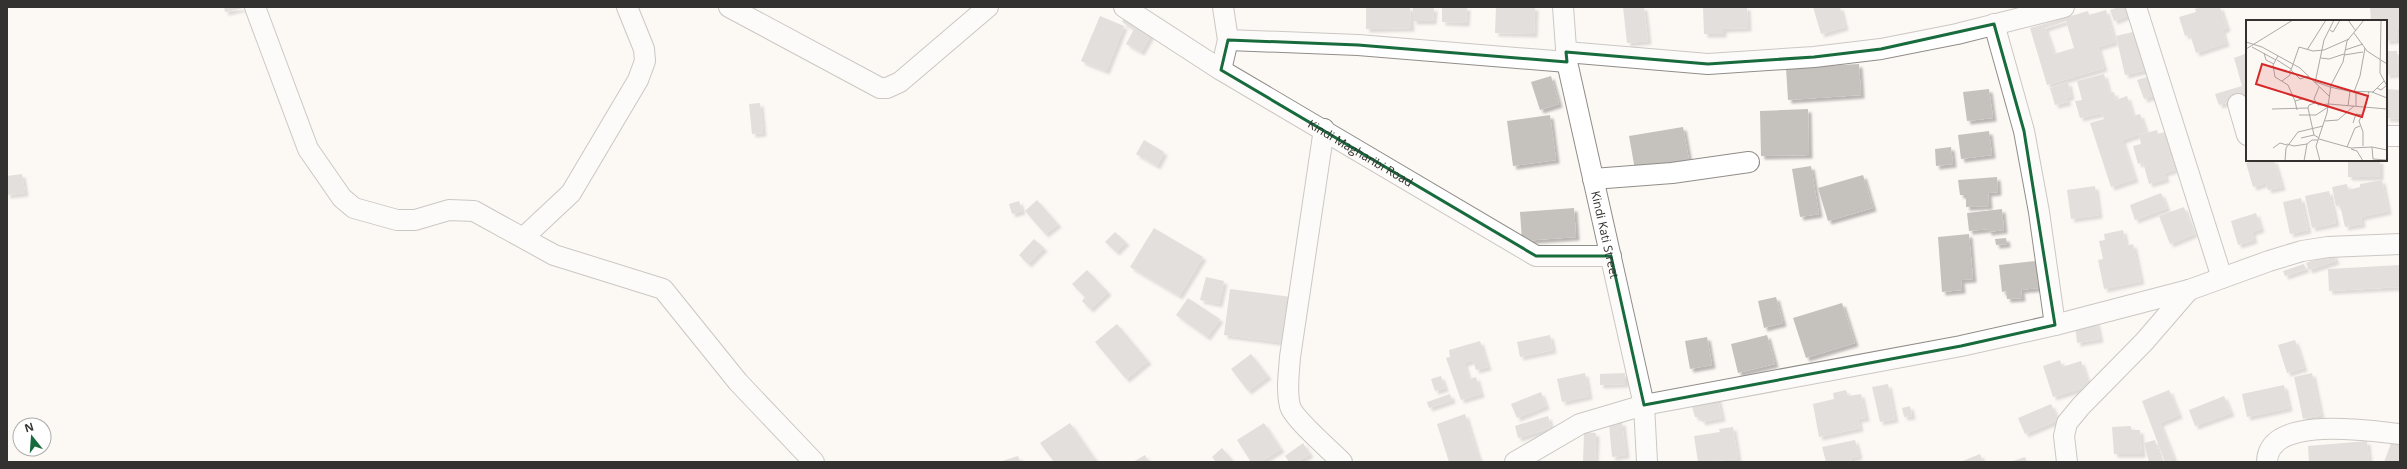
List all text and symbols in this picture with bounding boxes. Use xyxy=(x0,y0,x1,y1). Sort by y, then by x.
inset map xyxy=(2246,20,2387,161)
street label: Kindi Magharibi Road xyxy=(1305,115,1416,190)
street label: Kindi Kati Street xyxy=(1588,189,1624,280)
north arrow xyxy=(12,417,52,457)
text: N xyxy=(22,418,35,435)

